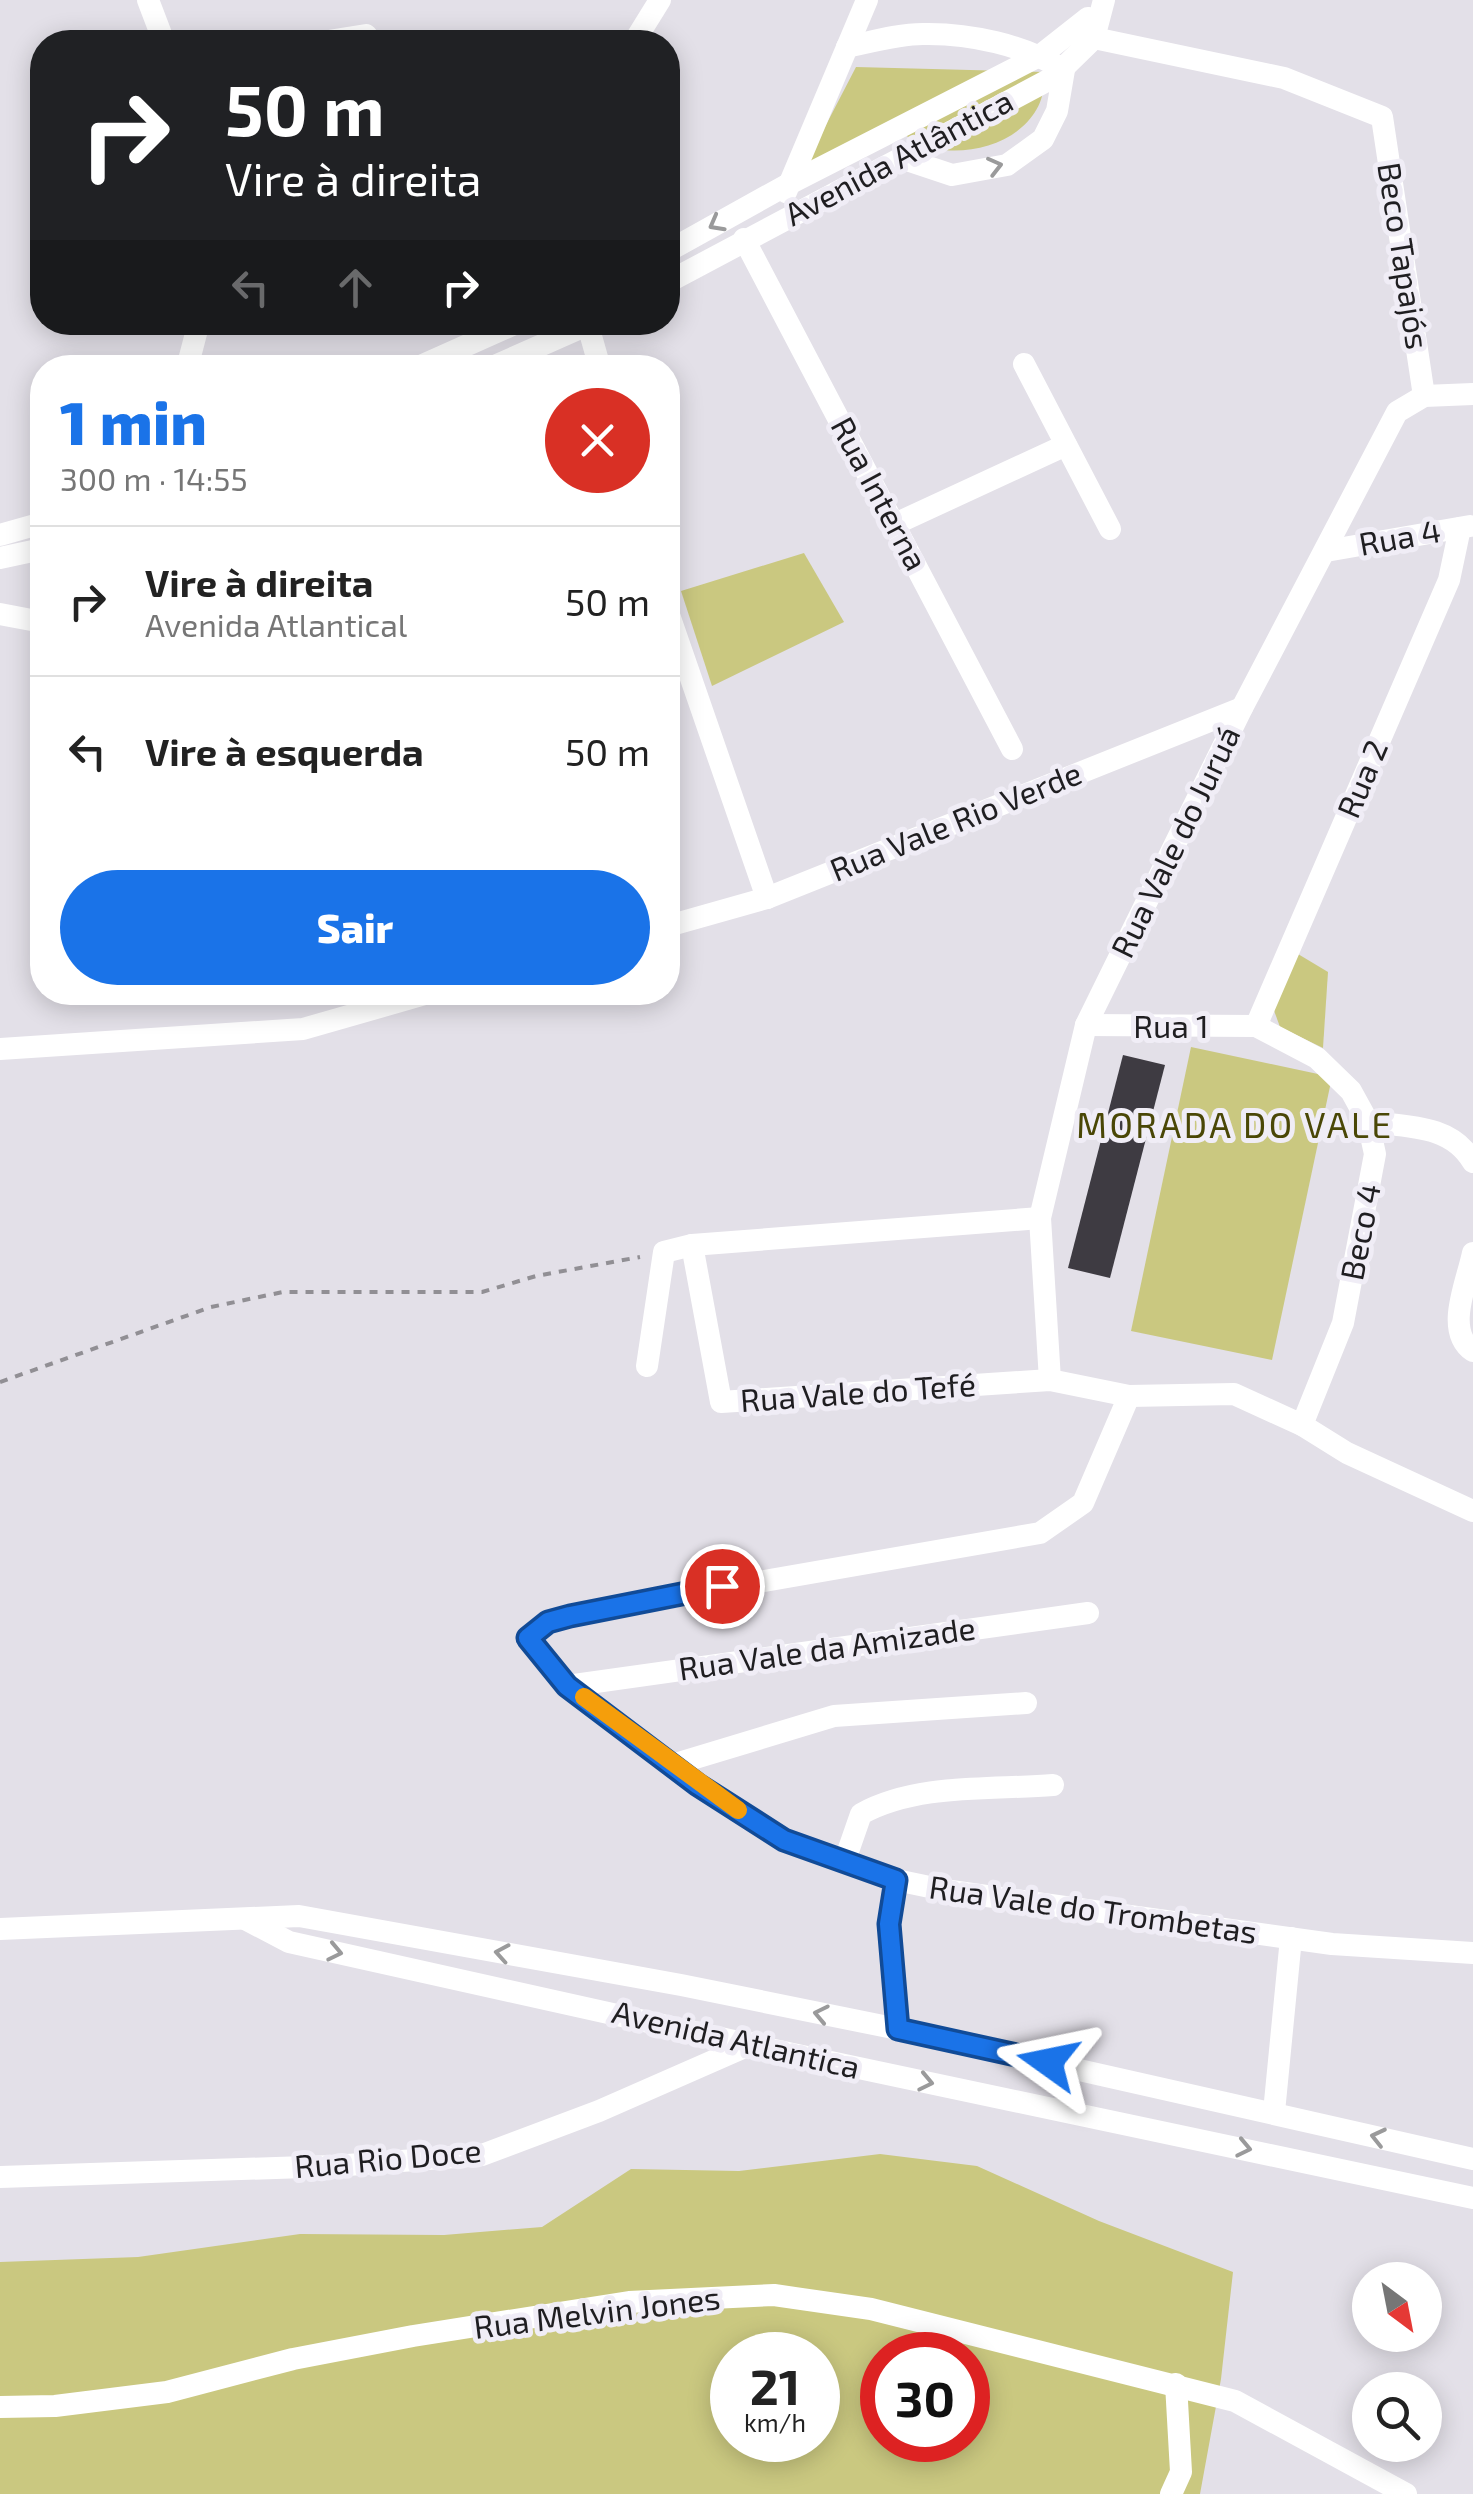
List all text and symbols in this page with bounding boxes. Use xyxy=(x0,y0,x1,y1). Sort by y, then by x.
text: 50 m xyxy=(225,66,385,150)
icon: right xyxy=(60,70,190,200)
street label: Avenida Atlântica xyxy=(778,80,1019,232)
text: Vire à direita xyxy=(225,151,482,205)
one-way arrow xyxy=(986,157,1003,178)
street label: Beco Tapajós xyxy=(1370,160,1439,352)
one-way arrow xyxy=(709,211,727,231)
icon: left xyxy=(223,260,278,315)
icon: ahead xyxy=(328,260,383,315)
icon: right xyxy=(433,260,488,315)
text: 1 min xyxy=(60,385,207,457)
button: close xyxy=(545,388,650,493)
street label: Rua Interna xyxy=(825,410,937,576)
text: 300 m · 14:55 xyxy=(60,459,248,497)
street label: Rua 4 xyxy=(1356,510,1444,562)
text: Vire à direita xyxy=(145,559,373,605)
icon: right xyxy=(60,574,115,629)
text: 50 m xyxy=(565,578,650,624)
text: Avenida Atlantical xyxy=(145,605,407,643)
street label: Rua Vale do Juruá xyxy=(1102,719,1247,963)
icon: left xyxy=(60,724,115,779)
text: Vire à esquerda xyxy=(145,728,424,774)
text: 50 m xyxy=(565,728,650,774)
street label: Rua 2 xyxy=(1328,734,1394,823)
street label: Rua Vale Rio Verde xyxy=(824,752,1086,888)
button: Sair xyxy=(60,870,650,985)
street label: Rua 1 xyxy=(1133,1006,1209,1044)
district label: MORADA DO VALE xyxy=(1076,1103,1394,1145)
street label: Beco 4 xyxy=(1331,1180,1387,1283)
street label: Rua Vale do Tefé xyxy=(739,1364,977,1418)
pin xyxy=(680,1544,765,1629)
icon: arrive xyxy=(695,1559,750,1614)
street label: Rua Vale da Amizade xyxy=(676,1607,978,1687)
street label: Rua Vale do Trombetas xyxy=(927,1866,1260,1950)
one-way arrow xyxy=(326,1941,343,1962)
one-way arrow xyxy=(494,1943,511,1964)
street label: Avenida Atlantica xyxy=(609,1991,864,2085)
one-way arrow xyxy=(813,2004,830,2025)
position arrow xyxy=(996,2010,1100,2114)
one-way arrow xyxy=(917,2070,934,2091)
one-way arrow xyxy=(1370,2128,1387,2149)
street label: Rua Rio Doce xyxy=(293,2130,483,2184)
one-way arrow xyxy=(1235,2136,1252,2157)
north arrow xyxy=(1352,2262,1442,2352)
map controls xyxy=(1352,2262,1442,2462)
street label: Rua Melvin Jones xyxy=(471,2277,722,2345)
speed limit sign: 30 xyxy=(860,2332,990,2462)
text: 21 xyxy=(750,2355,800,2415)
button: search xyxy=(1352,2372,1442,2462)
text: km/h xyxy=(744,2407,806,2437)

